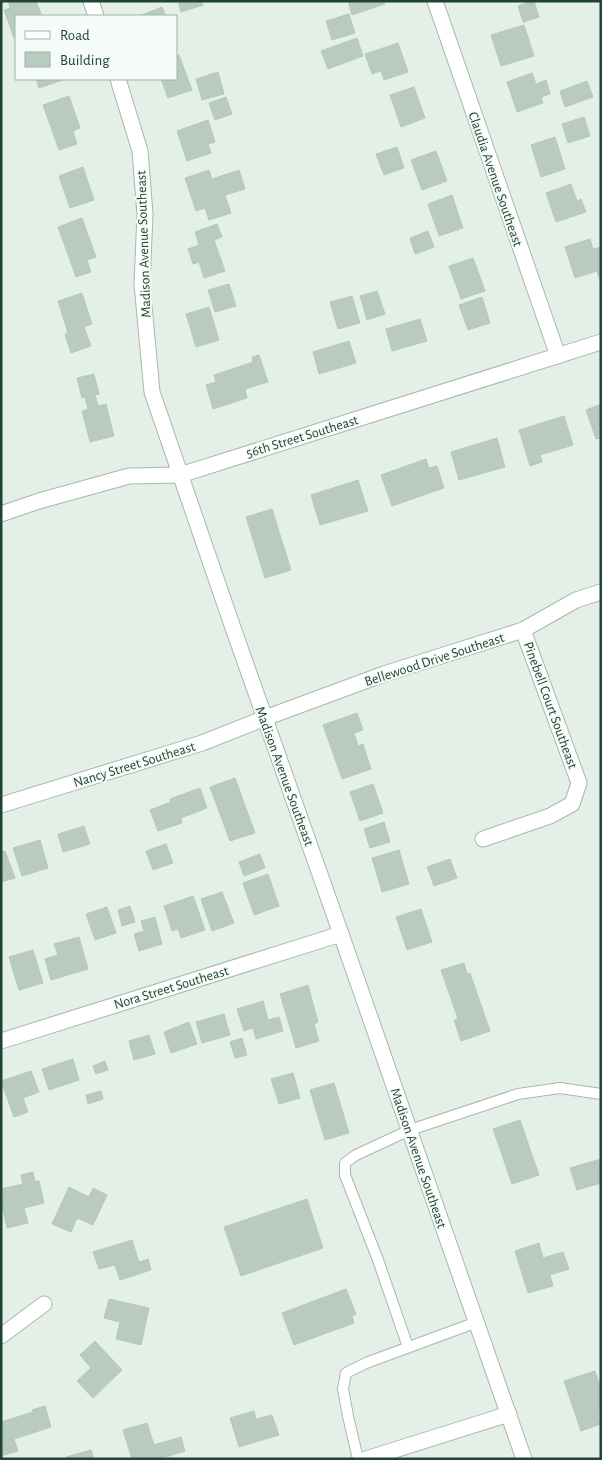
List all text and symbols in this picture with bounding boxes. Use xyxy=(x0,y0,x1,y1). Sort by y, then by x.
legend xyxy=(15,15,178,80)
text: Road xyxy=(60,28,90,43)
text: Building xyxy=(60,53,110,68)
street label: Claudia Avenue Southeast xyxy=(465,110,525,249)
street label: Madison Avenue Southeast xyxy=(134,170,154,318)
street label: 56th Street Southeast xyxy=(245,413,361,461)
street label: Bellewood Drive Southeast xyxy=(363,631,506,689)
street label: Pinebell Court Southeast xyxy=(521,640,580,771)
street label: Madison Avenue Southeast xyxy=(252,705,316,848)
street label: Nancy Street Southeast xyxy=(72,740,197,790)
street label: Nora Street Southeast xyxy=(112,964,231,1012)
street label: Madison Avenue Southeast xyxy=(387,1086,449,1231)

